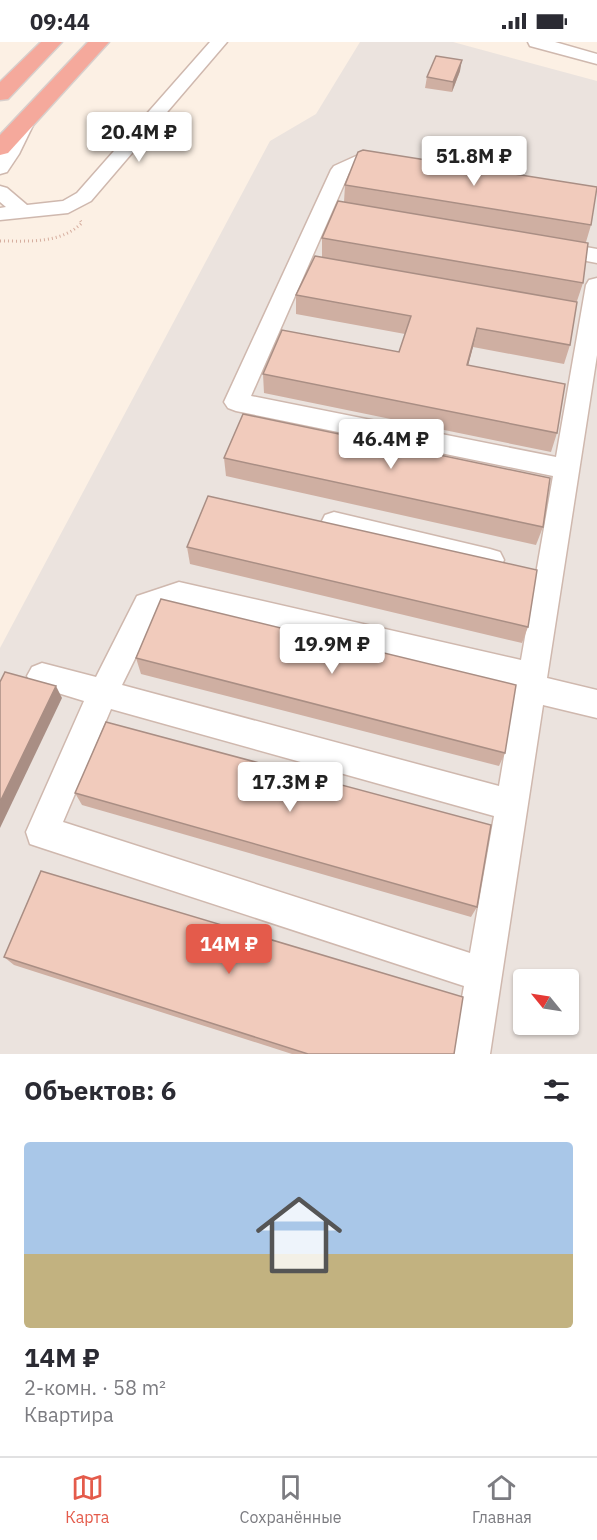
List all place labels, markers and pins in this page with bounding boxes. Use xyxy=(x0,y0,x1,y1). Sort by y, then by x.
pin: 20.4M ₽ xyxy=(84,112,194,163)
pin: 51.8M ₽ xyxy=(419,136,529,187)
pin: 46.4M ₽ xyxy=(336,419,446,470)
pin: 19.9M ₽ xyxy=(277,624,387,675)
pin: 17.3M ₽ xyxy=(235,762,345,813)
pin: 14M ₽ xyxy=(187,924,271,975)

